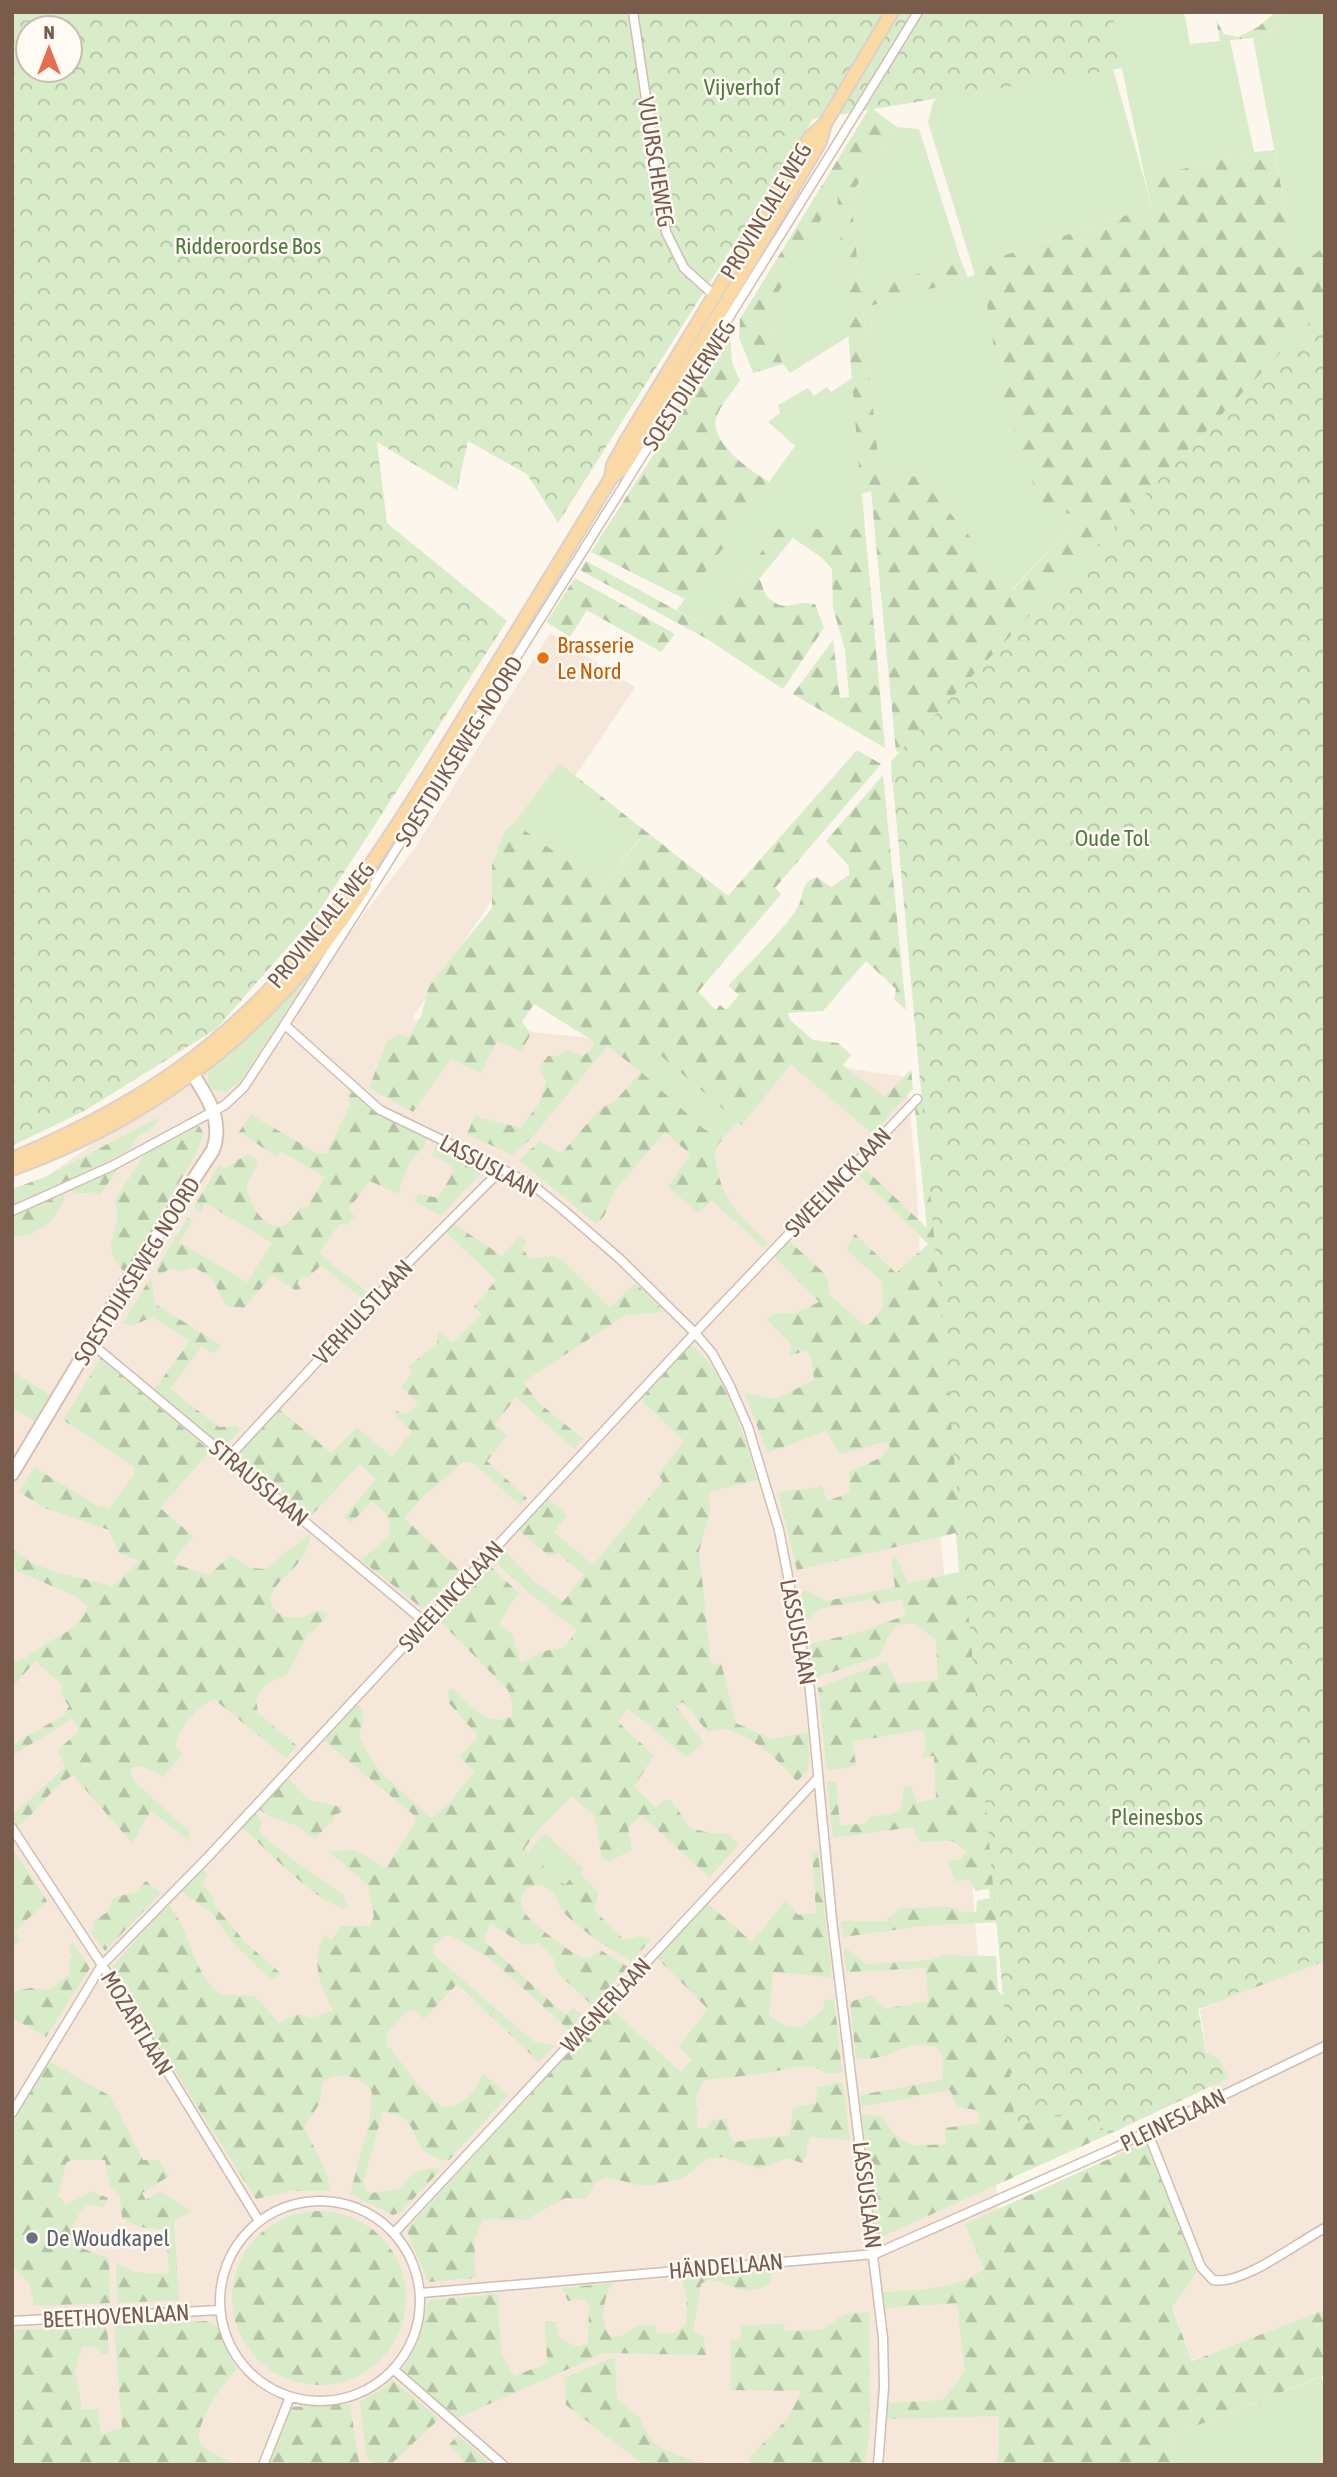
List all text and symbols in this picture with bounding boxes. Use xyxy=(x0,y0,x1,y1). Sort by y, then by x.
north arrow xyxy=(14,14,84,84)
text: N xyxy=(43,21,55,43)
park label: Vijverhof xyxy=(704,74,780,100)
street label: VUURSCHEWEG xyxy=(633,95,679,229)
street label: PROVINCIALE WEG xyxy=(715,138,817,284)
park label: Ridderoordse Bos xyxy=(175,233,321,259)
street label: SOESTDIJKERWEG xyxy=(637,315,741,455)
place label: Brasserie Le Nord xyxy=(557,632,634,684)
marker: Brasserie Le Nord xyxy=(535,650,551,666)
street label: SOESTDIJKSEWEG-NOORD xyxy=(390,651,528,851)
park label: Oude Tol xyxy=(1075,825,1149,851)
street label: PROVINCIALE WEG xyxy=(262,857,380,993)
street label: SWEELINCKLAAN xyxy=(780,1122,896,1242)
street label: LASSUSLAAN xyxy=(435,1129,543,1203)
street label: SOESTDIJKSEWEG NOORD xyxy=(69,1172,205,1370)
street label: VERHULSTLAAN xyxy=(308,1254,418,1370)
street label: STRAUSSLAAN xyxy=(205,1434,313,1532)
street label: SWEELINCKLAAN xyxy=(393,1536,509,1656)
street label: LASSUSLAAN xyxy=(775,1577,821,1687)
park label: Pleinesbos xyxy=(1111,1804,1203,1830)
street label: WAGNERLAAN xyxy=(556,1952,656,2058)
street label: MOZARTLAAN xyxy=(96,1966,178,2080)
street label: PLEINESLAAN xyxy=(1116,2083,1230,2157)
street label: LASSUSLAAN xyxy=(848,2140,886,2250)
place label: De Woudkapel xyxy=(46,2225,170,2251)
marker: De Woudkapel xyxy=(24,2230,40,2246)
street label: HÄNDELLAAN xyxy=(668,2248,784,2284)
street label: BEETHOVENLAAN xyxy=(42,2299,190,2333)

